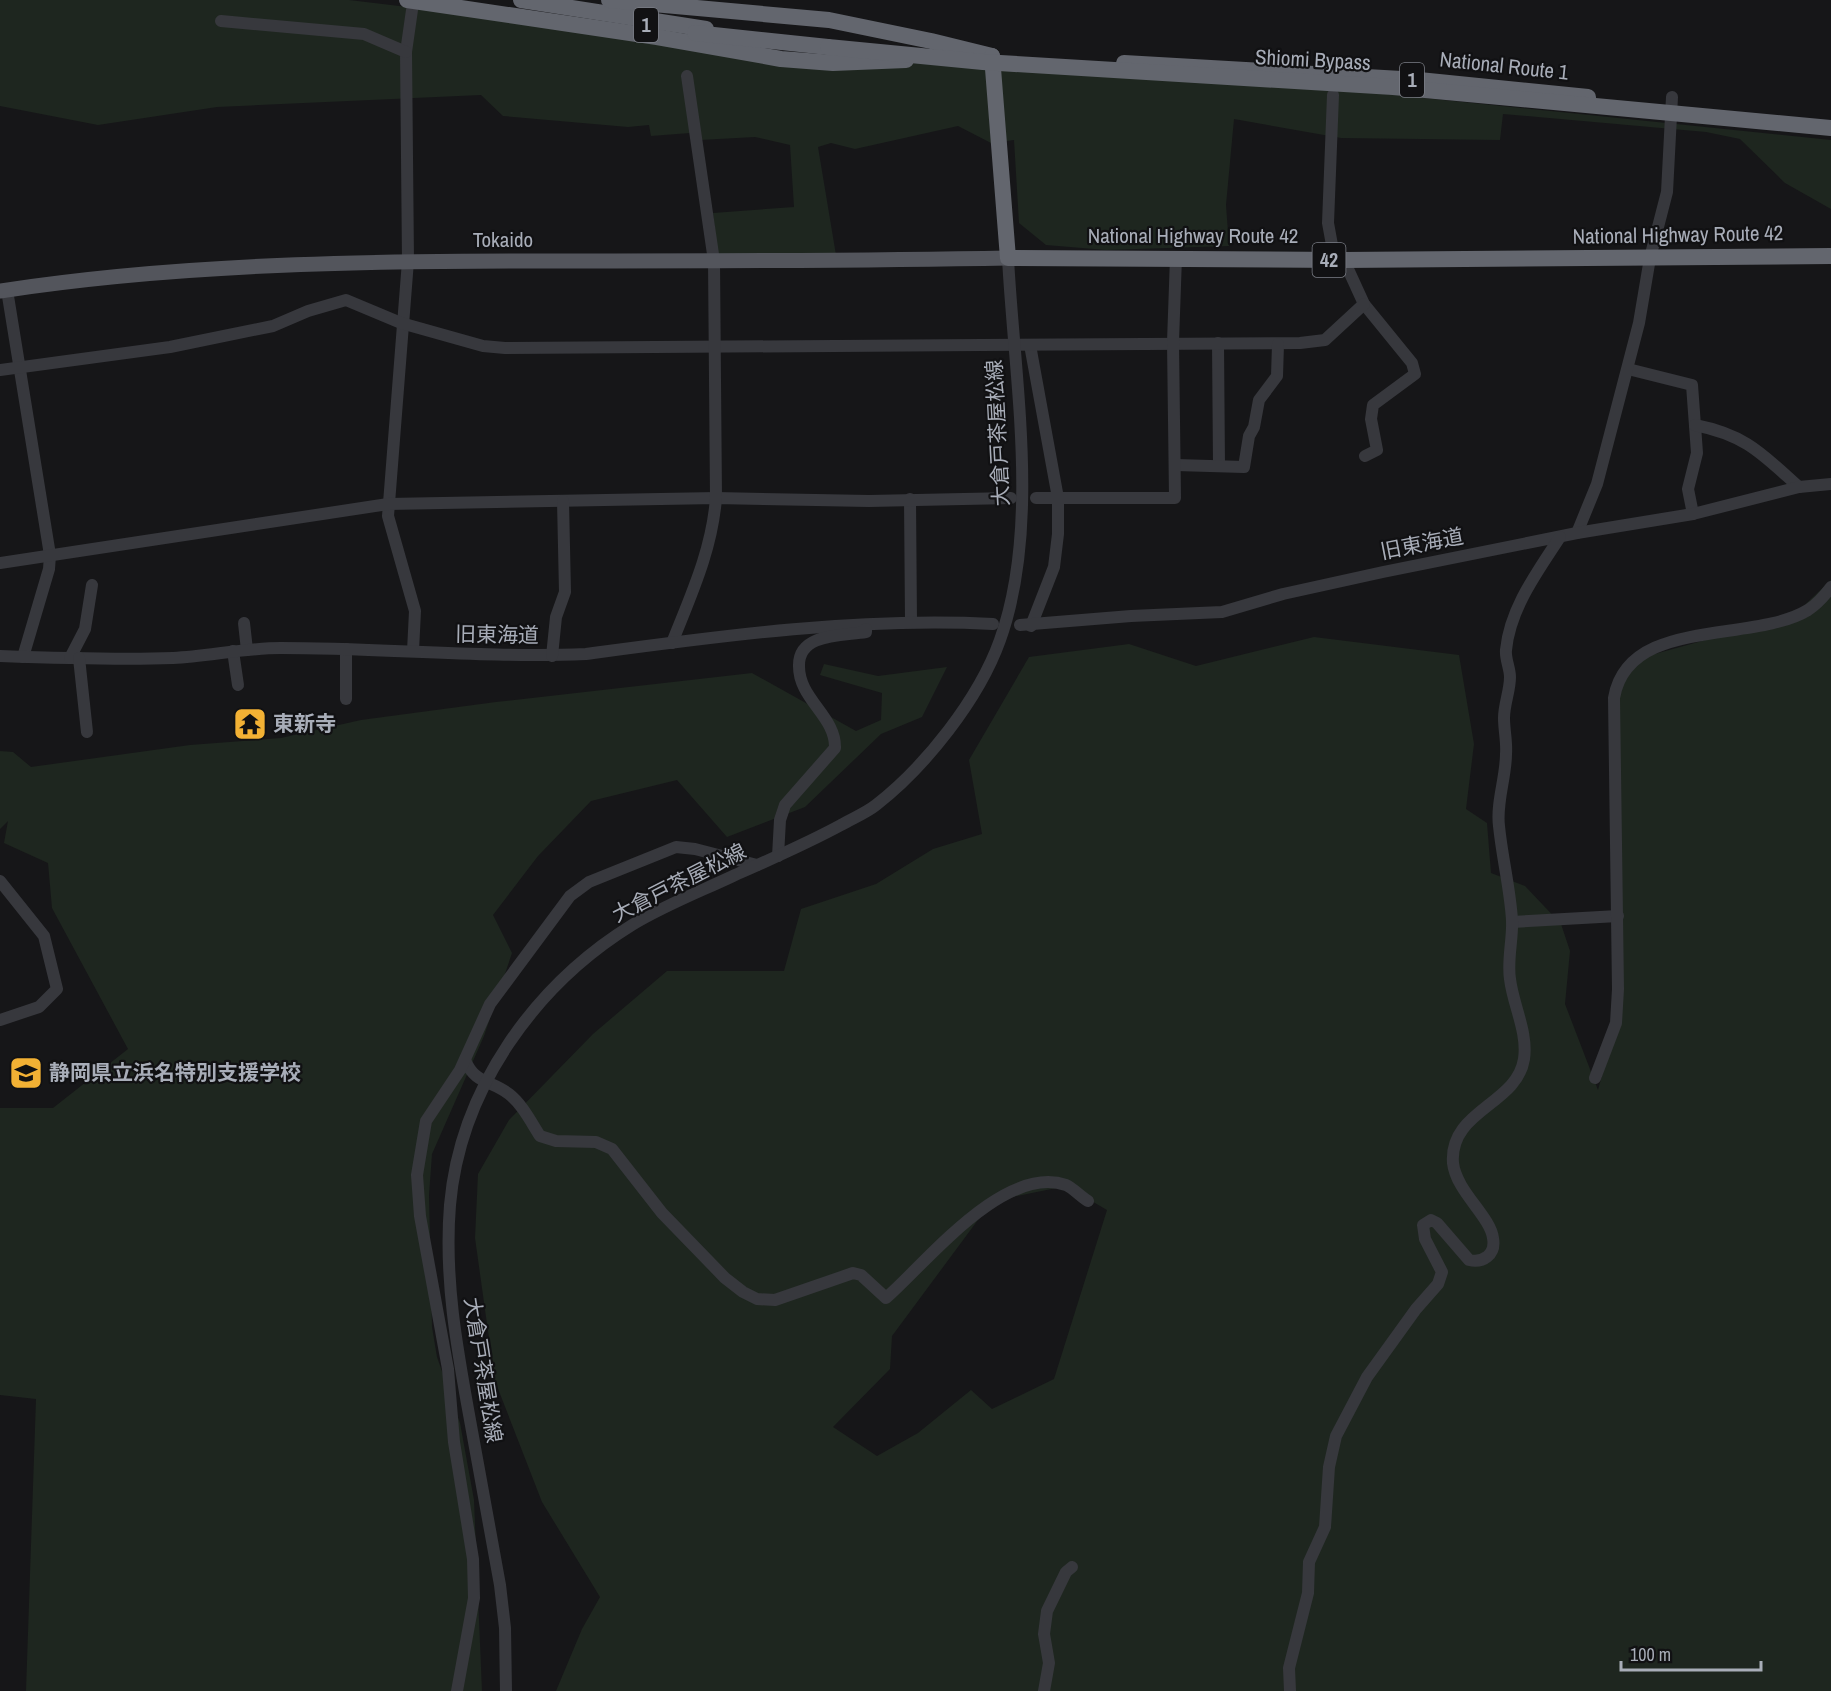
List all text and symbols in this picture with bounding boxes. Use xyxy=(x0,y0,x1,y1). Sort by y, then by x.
road number: 1 xyxy=(634,8,658,42)
street label: Shiomi Bypass xyxy=(1254,42,1372,77)
street label: National Route 1 xyxy=(1438,44,1570,87)
road number: 1 xyxy=(1400,63,1424,97)
street label: National Highway Route 42 xyxy=(1572,218,1784,251)
street label: National Highway Route 42 xyxy=(1088,221,1298,250)
street label: Tokaido xyxy=(473,225,533,254)
road number: 42 xyxy=(1312,243,1346,277)
street label: 大倉戸茶屋松線 xyxy=(979,359,1016,507)
street label: 旧東海道 xyxy=(1378,521,1466,566)
street label: 旧東海道 xyxy=(455,619,539,650)
temple icon: 東新寺 xyxy=(232,706,268,742)
place label: 東新寺 xyxy=(273,709,336,738)
street label: 大倉戸茶屋松線 xyxy=(607,836,751,929)
school or university icon: 静岡県立浜名特別支援学校 xyxy=(8,1055,44,1091)
place label: 静岡県立浜名特別支援学校 xyxy=(49,1058,301,1087)
street label: 大倉戸茶屋松線 xyxy=(458,1295,509,1445)
scale bar xyxy=(1621,1634,1760,1672)
text: 100 m xyxy=(1630,1642,1671,1667)

